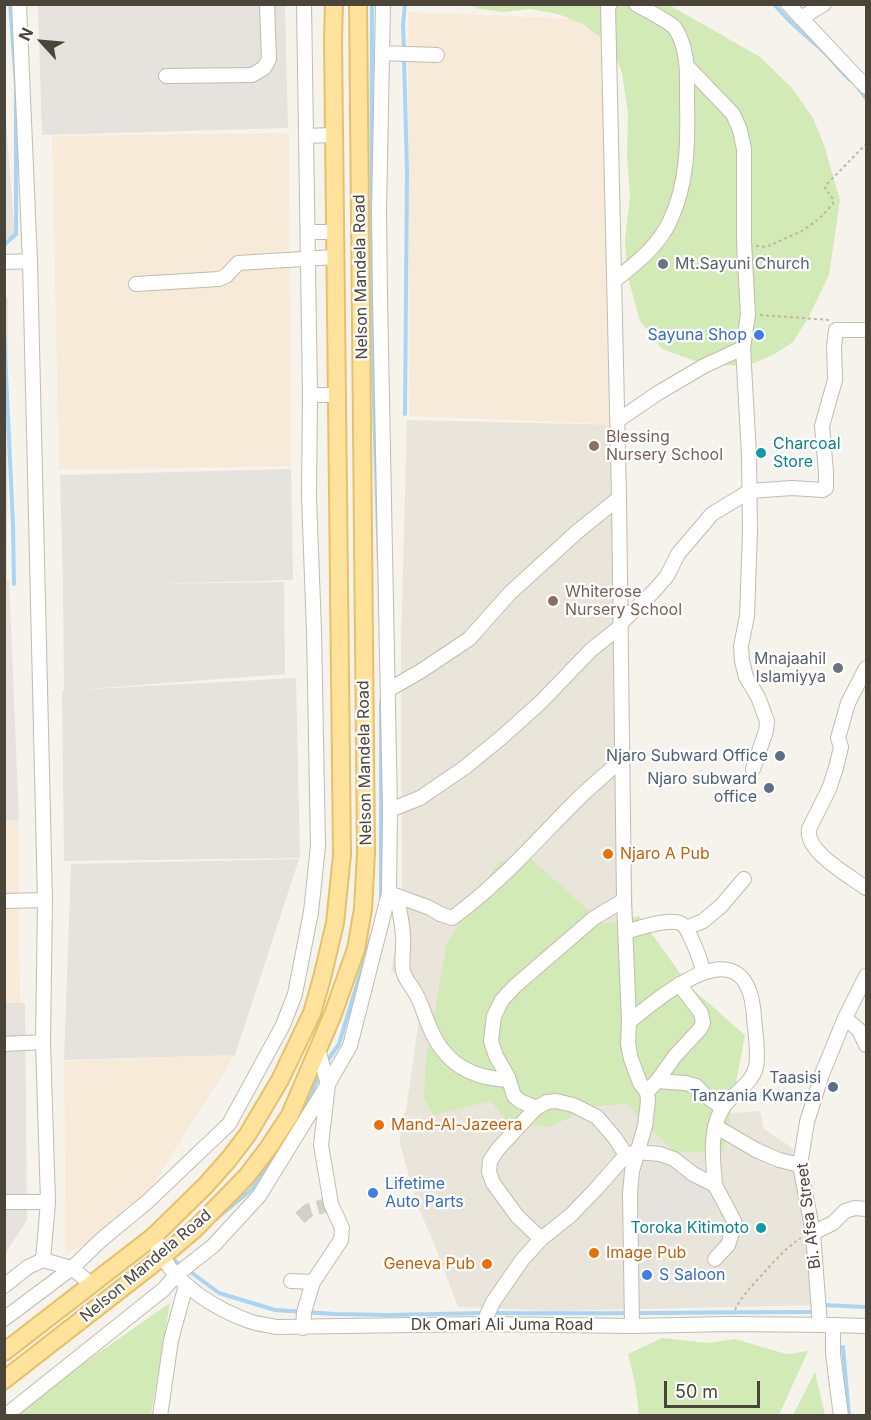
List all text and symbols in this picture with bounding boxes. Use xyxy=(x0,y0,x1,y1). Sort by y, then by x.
north arrow xyxy=(12,12,72,72)
text: N xyxy=(14,24,37,44)
street label: Nelson Mandela Road xyxy=(350,194,372,360)
place label: Mt.Sayuni Church xyxy=(675,254,810,274)
marker: Mt.Sayuni Church xyxy=(656,257,670,271)
place label: Sayuna Shop xyxy=(647,325,747,345)
marker: Sayuna Shop xyxy=(752,328,766,342)
place label: Blessing Nursery School xyxy=(606,427,723,465)
place label: Charcoal Store xyxy=(773,434,841,472)
marker: Blessing Nursery School xyxy=(587,439,601,453)
marker: Charcoal Store xyxy=(754,446,768,460)
place label: Whiterose Nursery School xyxy=(565,582,682,620)
marker: Whiterose Nursery School xyxy=(546,594,560,608)
place label: Mnajaahil Islamiyya xyxy=(754,649,826,687)
marker: Mnajaahil Islamiyya xyxy=(831,661,845,675)
street label: Nelson Mandela Road xyxy=(354,680,376,846)
place label: Njaro Subward Office xyxy=(606,746,768,766)
marker: Njaro Subward Office xyxy=(773,749,787,763)
place label: Njaro subward office xyxy=(647,769,757,807)
marker: Njaro subward office xyxy=(762,781,776,795)
place label: Njaro A Pub xyxy=(620,844,710,864)
marker: Njaro A Pub xyxy=(601,847,615,861)
place label: Taasisi Tanzania Kwanza xyxy=(690,1068,821,1106)
marker: Taasisi Tanzania Kwanza xyxy=(826,1080,840,1094)
place label: Mand-Al-Jazeera xyxy=(391,1115,522,1135)
marker: Mand-Al-Jazeera xyxy=(372,1118,386,1132)
street label: Bi. Afsa Street xyxy=(793,1162,825,1270)
place label: Lifetime Auto Parts xyxy=(385,1174,464,1212)
marker: Lifetime Auto Parts xyxy=(366,1186,380,1200)
street label: Nelson Mandela Road xyxy=(77,1206,215,1326)
place label: Toroka Kitimoto xyxy=(630,1218,749,1238)
marker: Toroka Kitimoto xyxy=(754,1221,768,1235)
place label: Image Pub xyxy=(606,1243,686,1263)
marker: Image Pub xyxy=(587,1246,601,1260)
place label: Geneva Pub xyxy=(383,1254,475,1274)
marker: Geneva Pub xyxy=(480,1257,494,1271)
place label: S Saloon xyxy=(659,1265,726,1285)
marker: S Saloon xyxy=(640,1268,654,1282)
street label: Dk Omari Ali Juma Road xyxy=(411,1315,593,1335)
scale bar xyxy=(667,1369,763,1407)
text: 50 m xyxy=(675,1381,718,1402)

